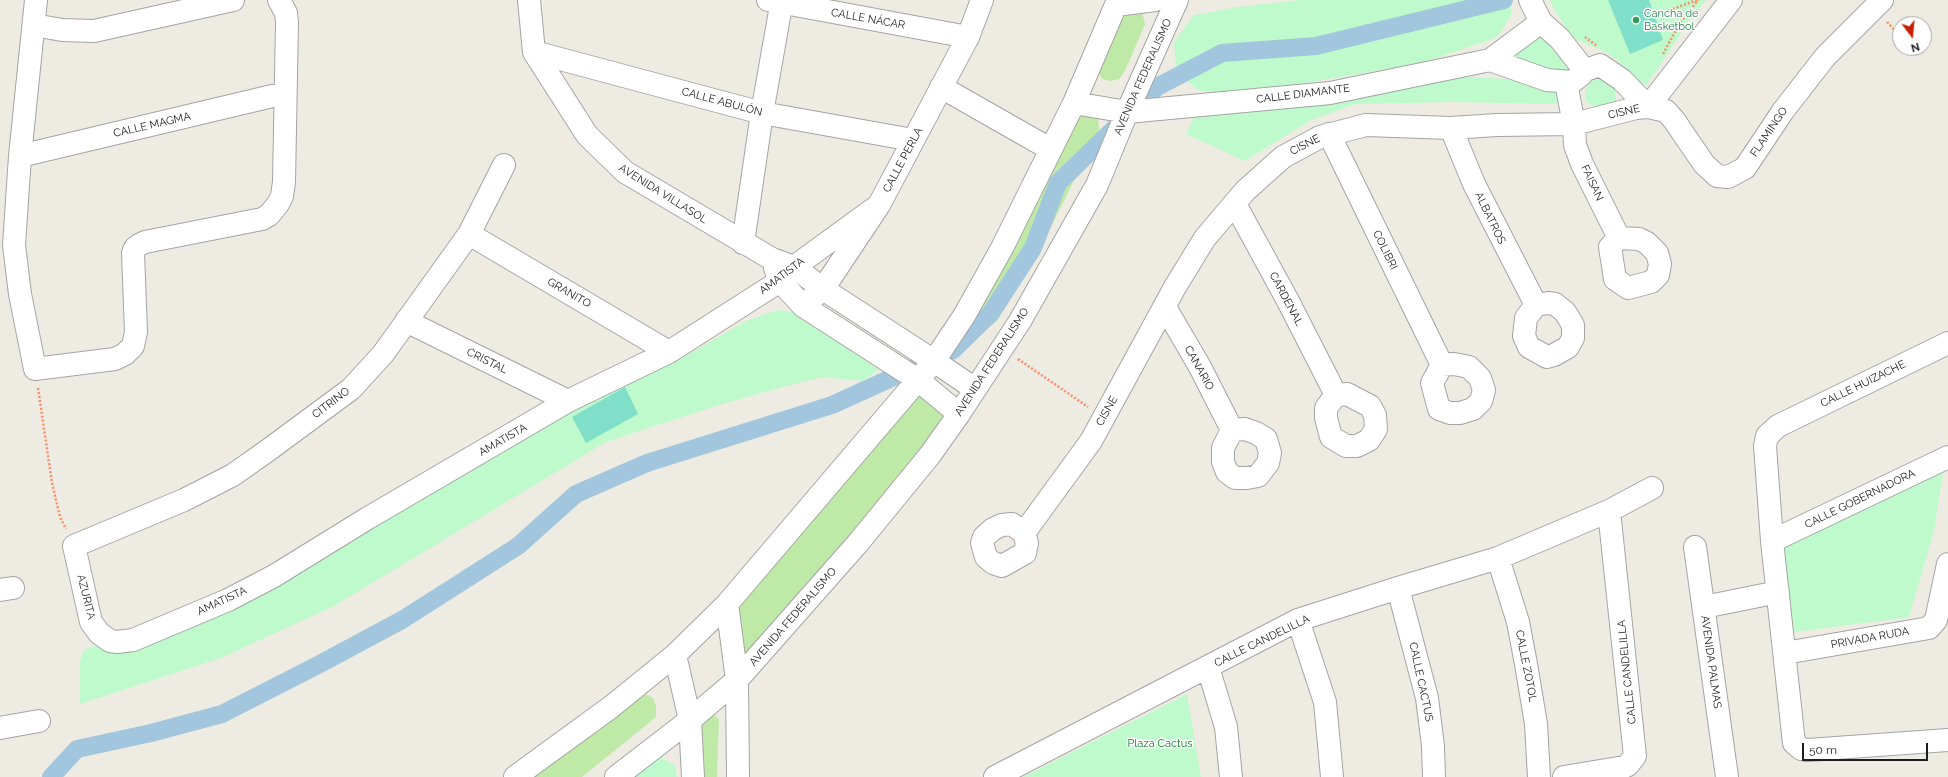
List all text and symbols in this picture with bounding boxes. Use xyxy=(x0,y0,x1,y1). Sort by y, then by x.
street label: CALLE NÁCAR xyxy=(830,6,906,32)
place label: Cancha de Basketbol xyxy=(1644,7,1699,33)
marker: Cancha de Basketbol xyxy=(1631,15,1641,25)
north arrow xyxy=(1892,16,1932,56)
street label: AVENIDA FEDERALISMO xyxy=(1111,17,1175,137)
text: N xyxy=(1909,40,1921,54)
street label: CALLE DIAMANTE xyxy=(1255,82,1351,106)
street label: CALLE ABULÓN xyxy=(680,85,764,119)
street label: CISNE xyxy=(1607,102,1641,122)
street label: FLAMINGO xyxy=(1747,105,1791,159)
street label: CALLE MAGMA xyxy=(112,110,192,140)
street label: CALLE PERLA xyxy=(880,125,926,195)
street label: CISNE xyxy=(1288,132,1322,158)
street label: AVENIDA VILLASOL xyxy=(616,161,710,227)
street label: FAISAN xyxy=(1578,163,1606,203)
street label: ALBATROS xyxy=(1472,190,1508,246)
street label: COLIBRI xyxy=(1370,228,1400,272)
street label: AMATISTA xyxy=(757,255,807,297)
street label: CARDENAL xyxy=(1266,270,1306,328)
street label: GRANITO xyxy=(545,275,593,311)
street label: AVENIDA FEDERALISMO xyxy=(952,306,1032,418)
street label: CANARIO xyxy=(1181,343,1217,393)
street label: CRISTAL xyxy=(464,345,510,377)
street label: CALLE HUIZACHE xyxy=(1818,358,1908,410)
street label: CITRINO xyxy=(310,385,352,421)
street label: CISNE xyxy=(1093,394,1121,428)
street label: AMATISTA xyxy=(477,421,529,459)
street label: CALLE GOBERNADORA xyxy=(1803,467,1917,531)
street label: AVENIDA FEDERALISMO xyxy=(747,565,839,669)
street label: AZURITA xyxy=(74,573,98,621)
street label: AMATISTA xyxy=(195,584,249,618)
street label: CALLE CANDELILLA xyxy=(1212,612,1312,670)
street label: AVENIDA PALMAS xyxy=(1698,615,1724,709)
street label: CALLE CANDELILLA xyxy=(1615,619,1639,725)
street label: PRIVADA RUDA xyxy=(1830,625,1910,651)
street label: CALLE ZOTOL xyxy=(1513,629,1539,703)
street label: CALLE CACTUS xyxy=(1406,641,1436,723)
scale bar xyxy=(1804,735,1930,761)
park label: Plaza Cactus xyxy=(1127,737,1193,751)
text: 50 m xyxy=(1809,743,1837,757)

